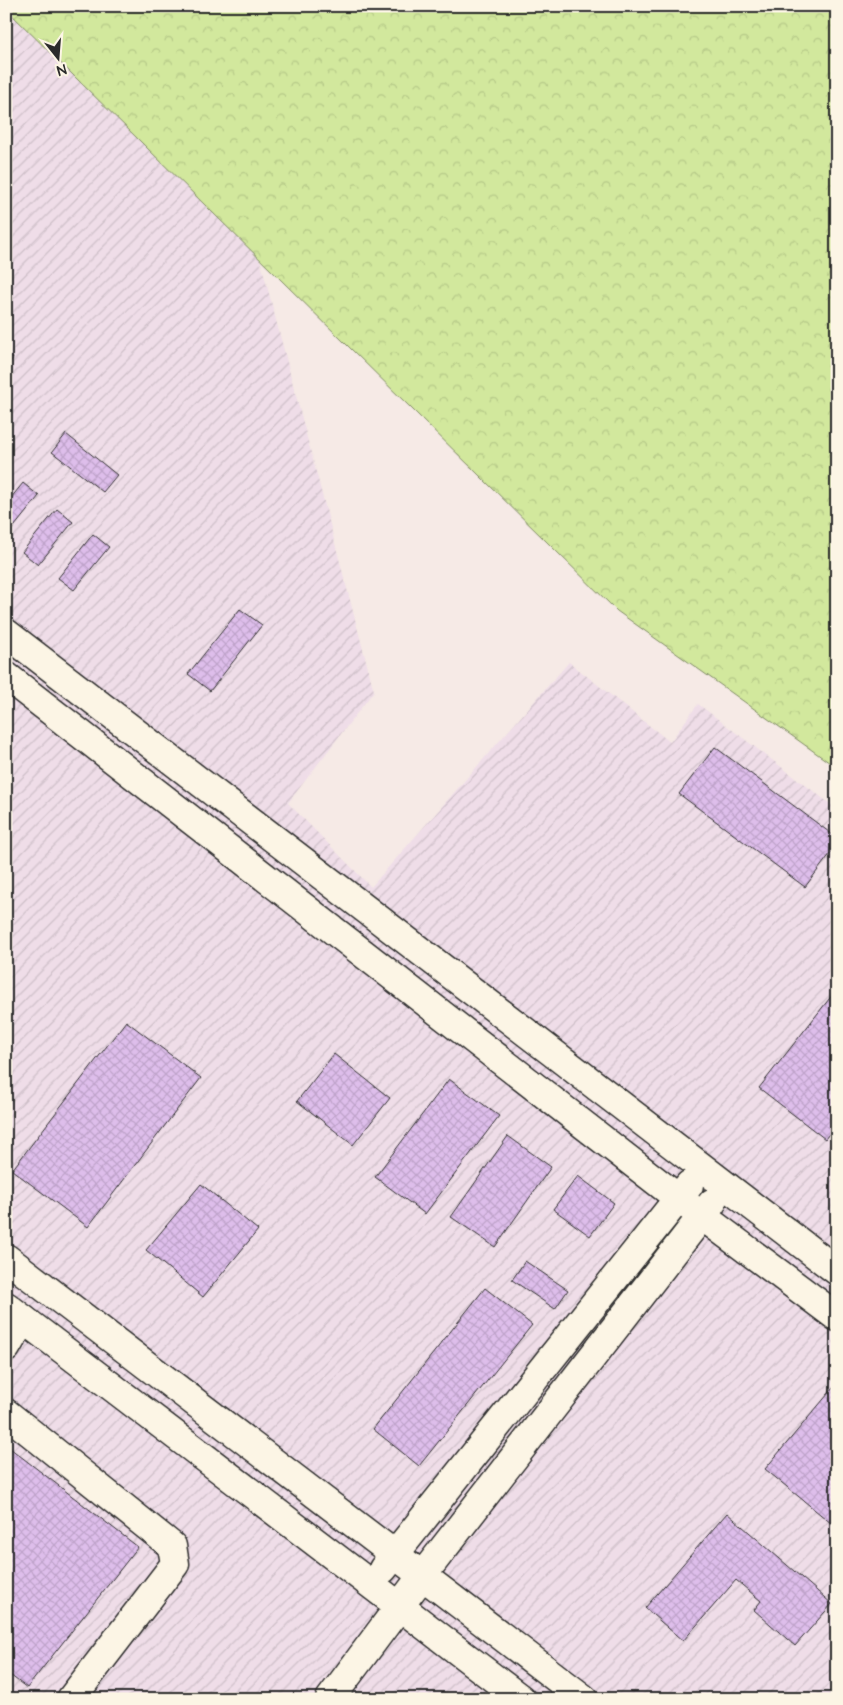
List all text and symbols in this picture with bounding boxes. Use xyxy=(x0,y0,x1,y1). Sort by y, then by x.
north arrow xyxy=(32,32,82,82)
text: N xyxy=(54,59,69,80)

